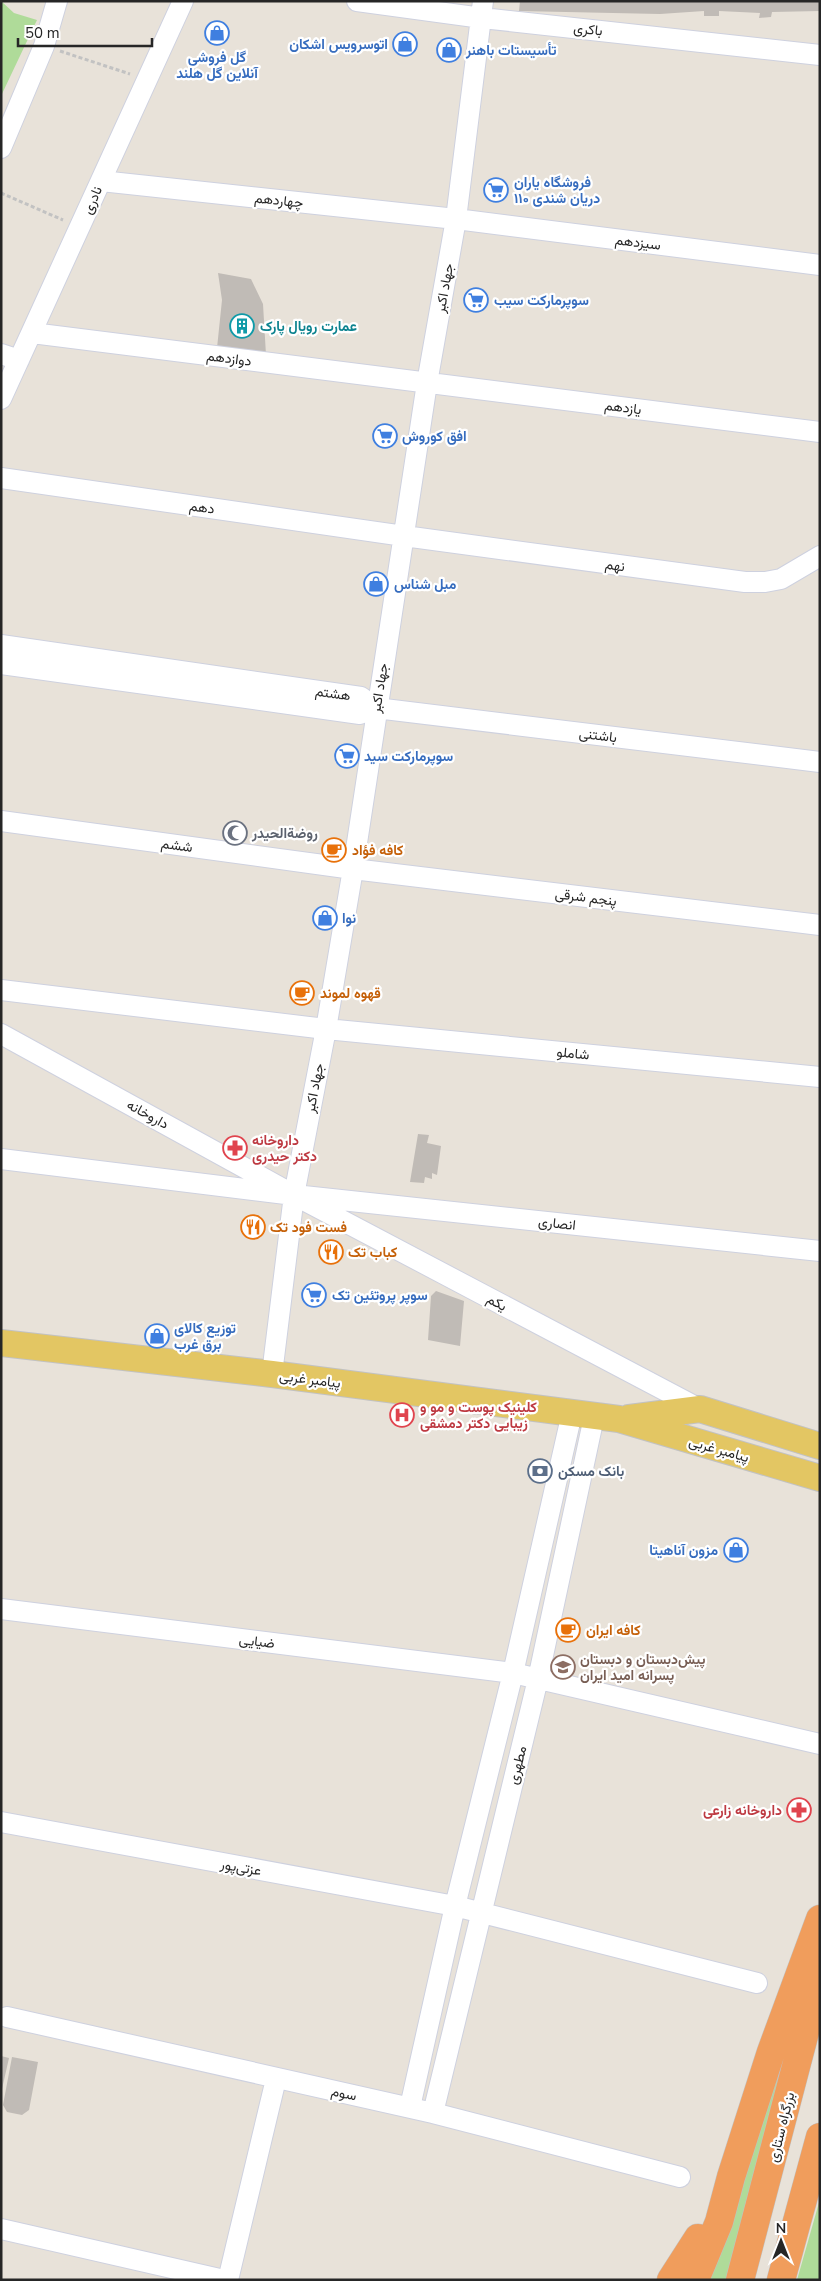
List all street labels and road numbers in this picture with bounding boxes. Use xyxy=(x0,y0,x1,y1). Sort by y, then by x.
street label: باکری xyxy=(572,19,604,40)
street label: نادری xyxy=(78,183,107,217)
street label: چهاردهم xyxy=(254,188,304,213)
street label: سیزدهم xyxy=(614,230,662,255)
street label: جهاد اکبر xyxy=(431,262,458,315)
street label: دوازدهم xyxy=(205,346,253,371)
street label: یازدهم xyxy=(603,396,642,419)
street label: دهم xyxy=(188,496,216,519)
street label: نهم xyxy=(604,555,626,576)
street label: جهاد اکبر xyxy=(366,662,393,715)
street label: هشتم xyxy=(314,682,352,705)
street label: باشتنی xyxy=(578,724,618,747)
street label: ششم xyxy=(160,834,194,857)
street label: پنجم شرقی xyxy=(554,884,618,911)
street label: شاملو xyxy=(556,1043,590,1064)
street label: جهاد اکبر xyxy=(300,1062,329,1115)
street label: داروخانه xyxy=(123,1095,172,1134)
street label: انصاری xyxy=(537,1212,577,1235)
street label: یکم xyxy=(483,1289,510,1316)
street label: پیامبر غربی xyxy=(278,1366,342,1393)
street label: پیامبر غربی xyxy=(687,1432,751,1467)
street label: ضیایی xyxy=(238,1630,276,1653)
street label: مطهری xyxy=(504,1744,531,1786)
street label: عزتی‌پور xyxy=(218,1854,263,1880)
street label: سوم xyxy=(329,2082,358,2105)
street label: بزرگراه ستاری xyxy=(764,2090,799,2164)

